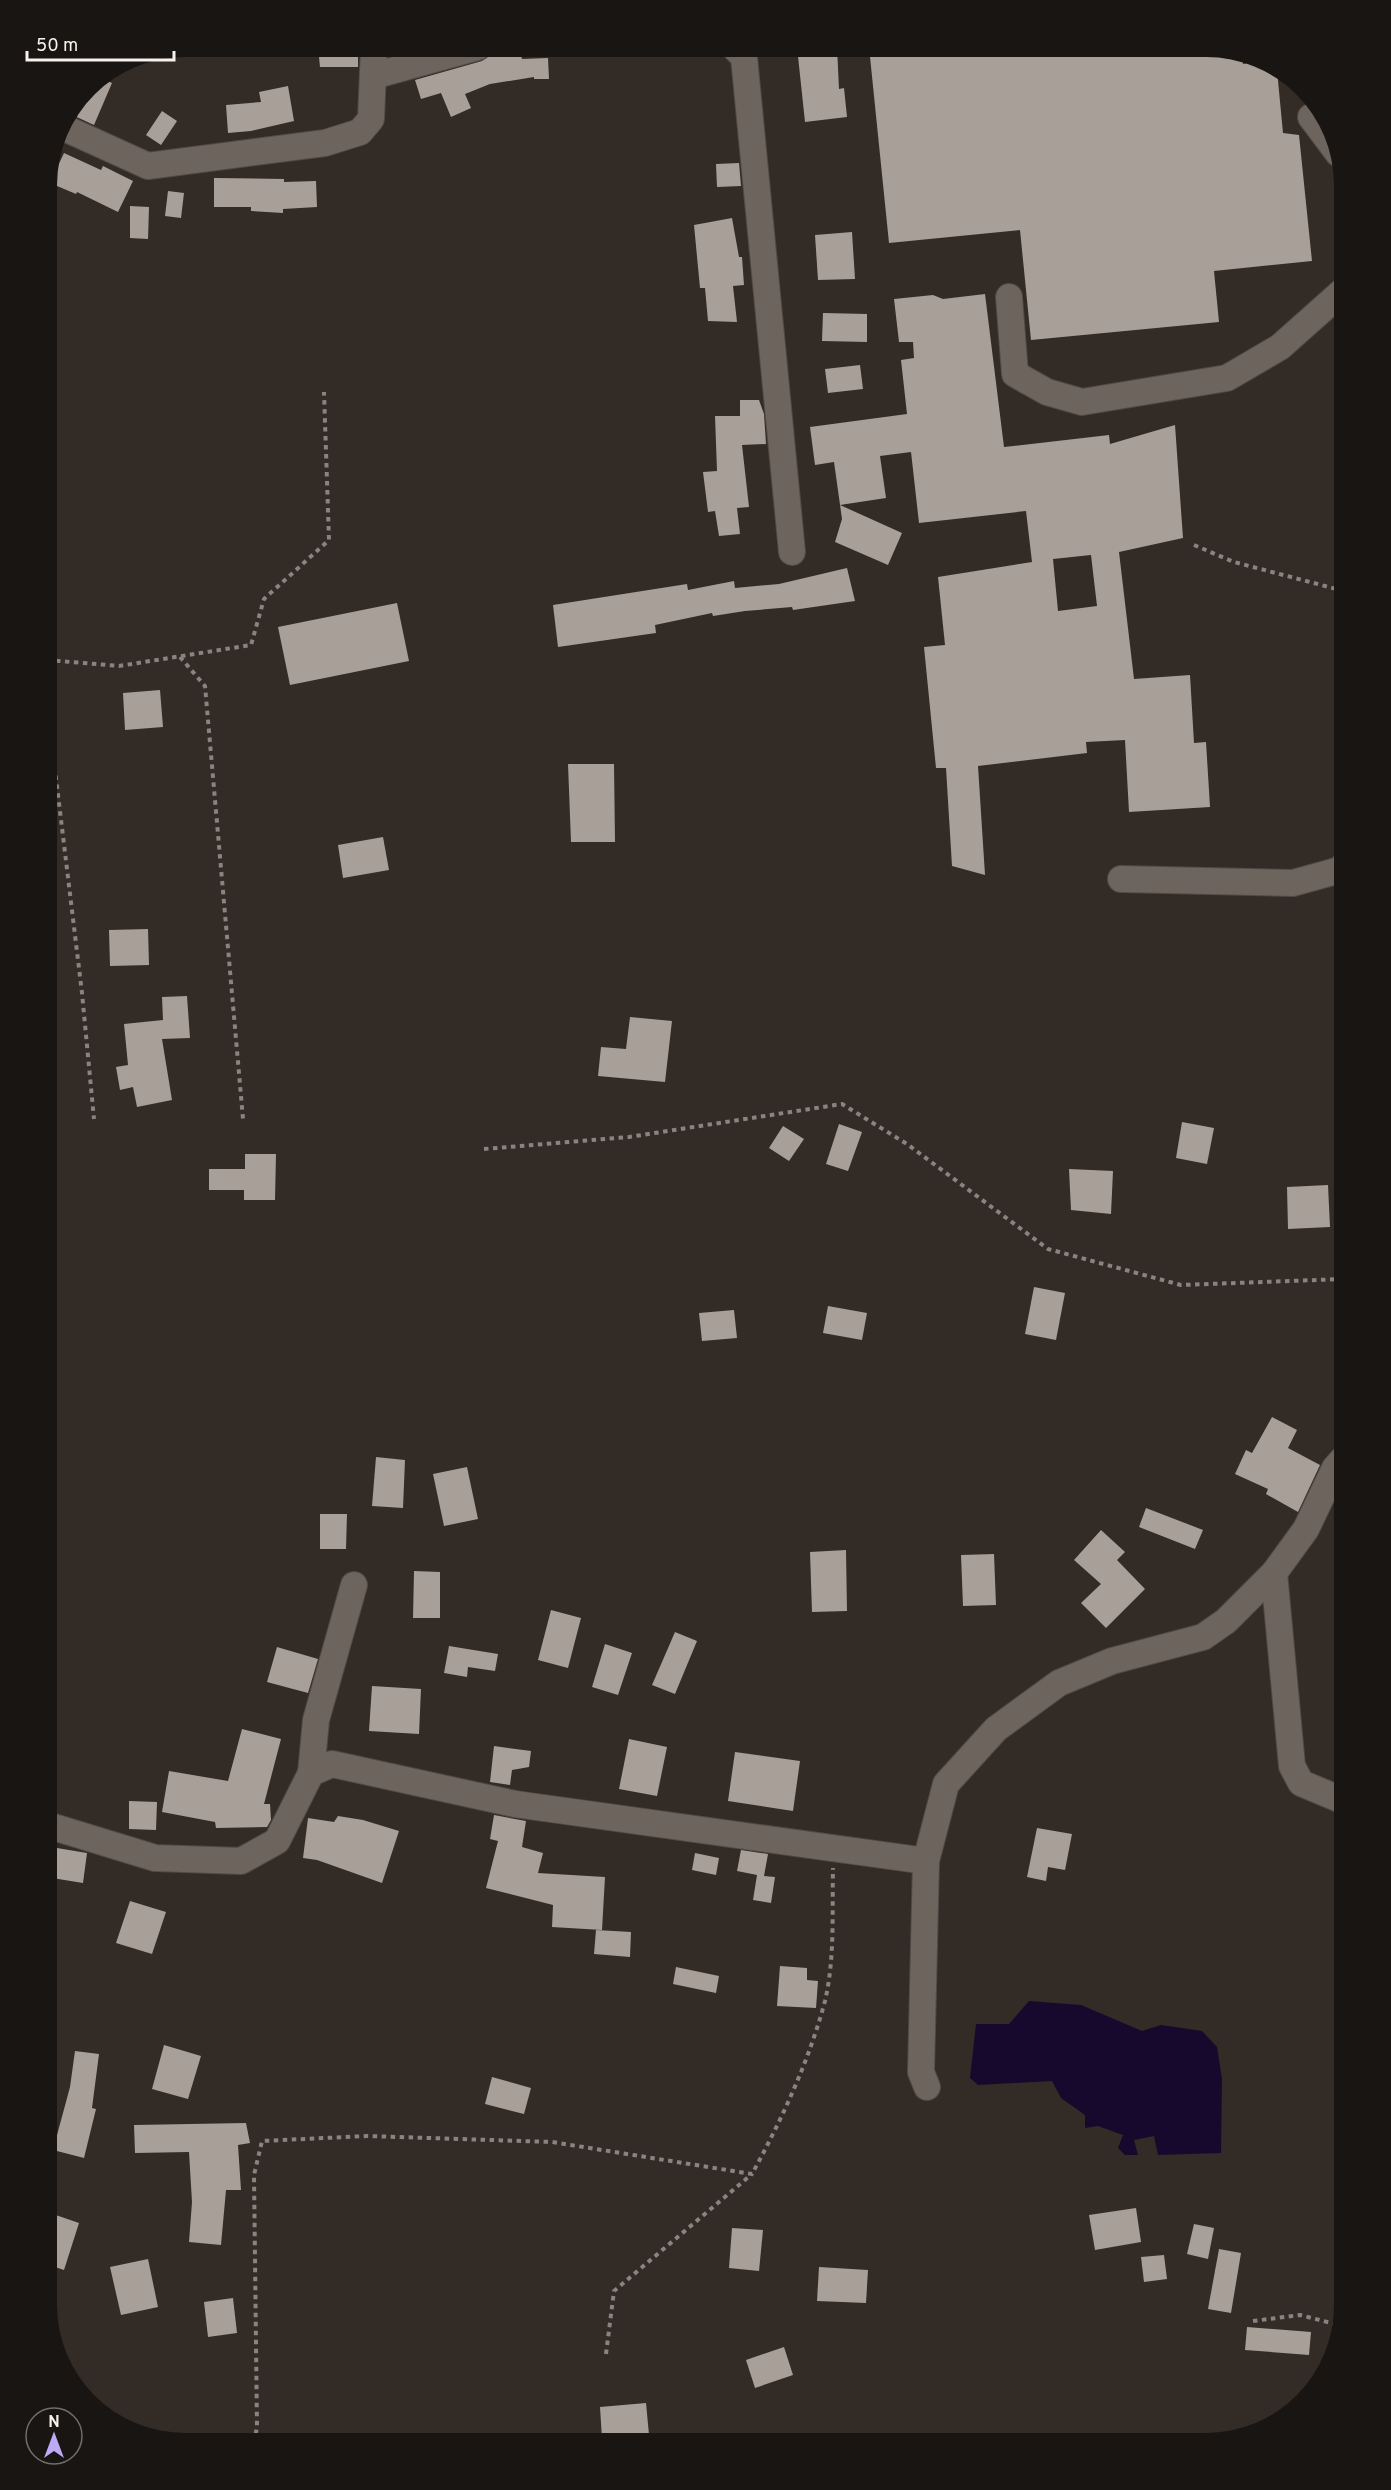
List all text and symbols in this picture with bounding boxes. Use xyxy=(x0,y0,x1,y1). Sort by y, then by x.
scale bar xyxy=(27,24,174,62)
text: 50 m xyxy=(36,35,78,58)
north arrow xyxy=(24,2406,84,2466)
text: N xyxy=(48,2413,60,2433)

